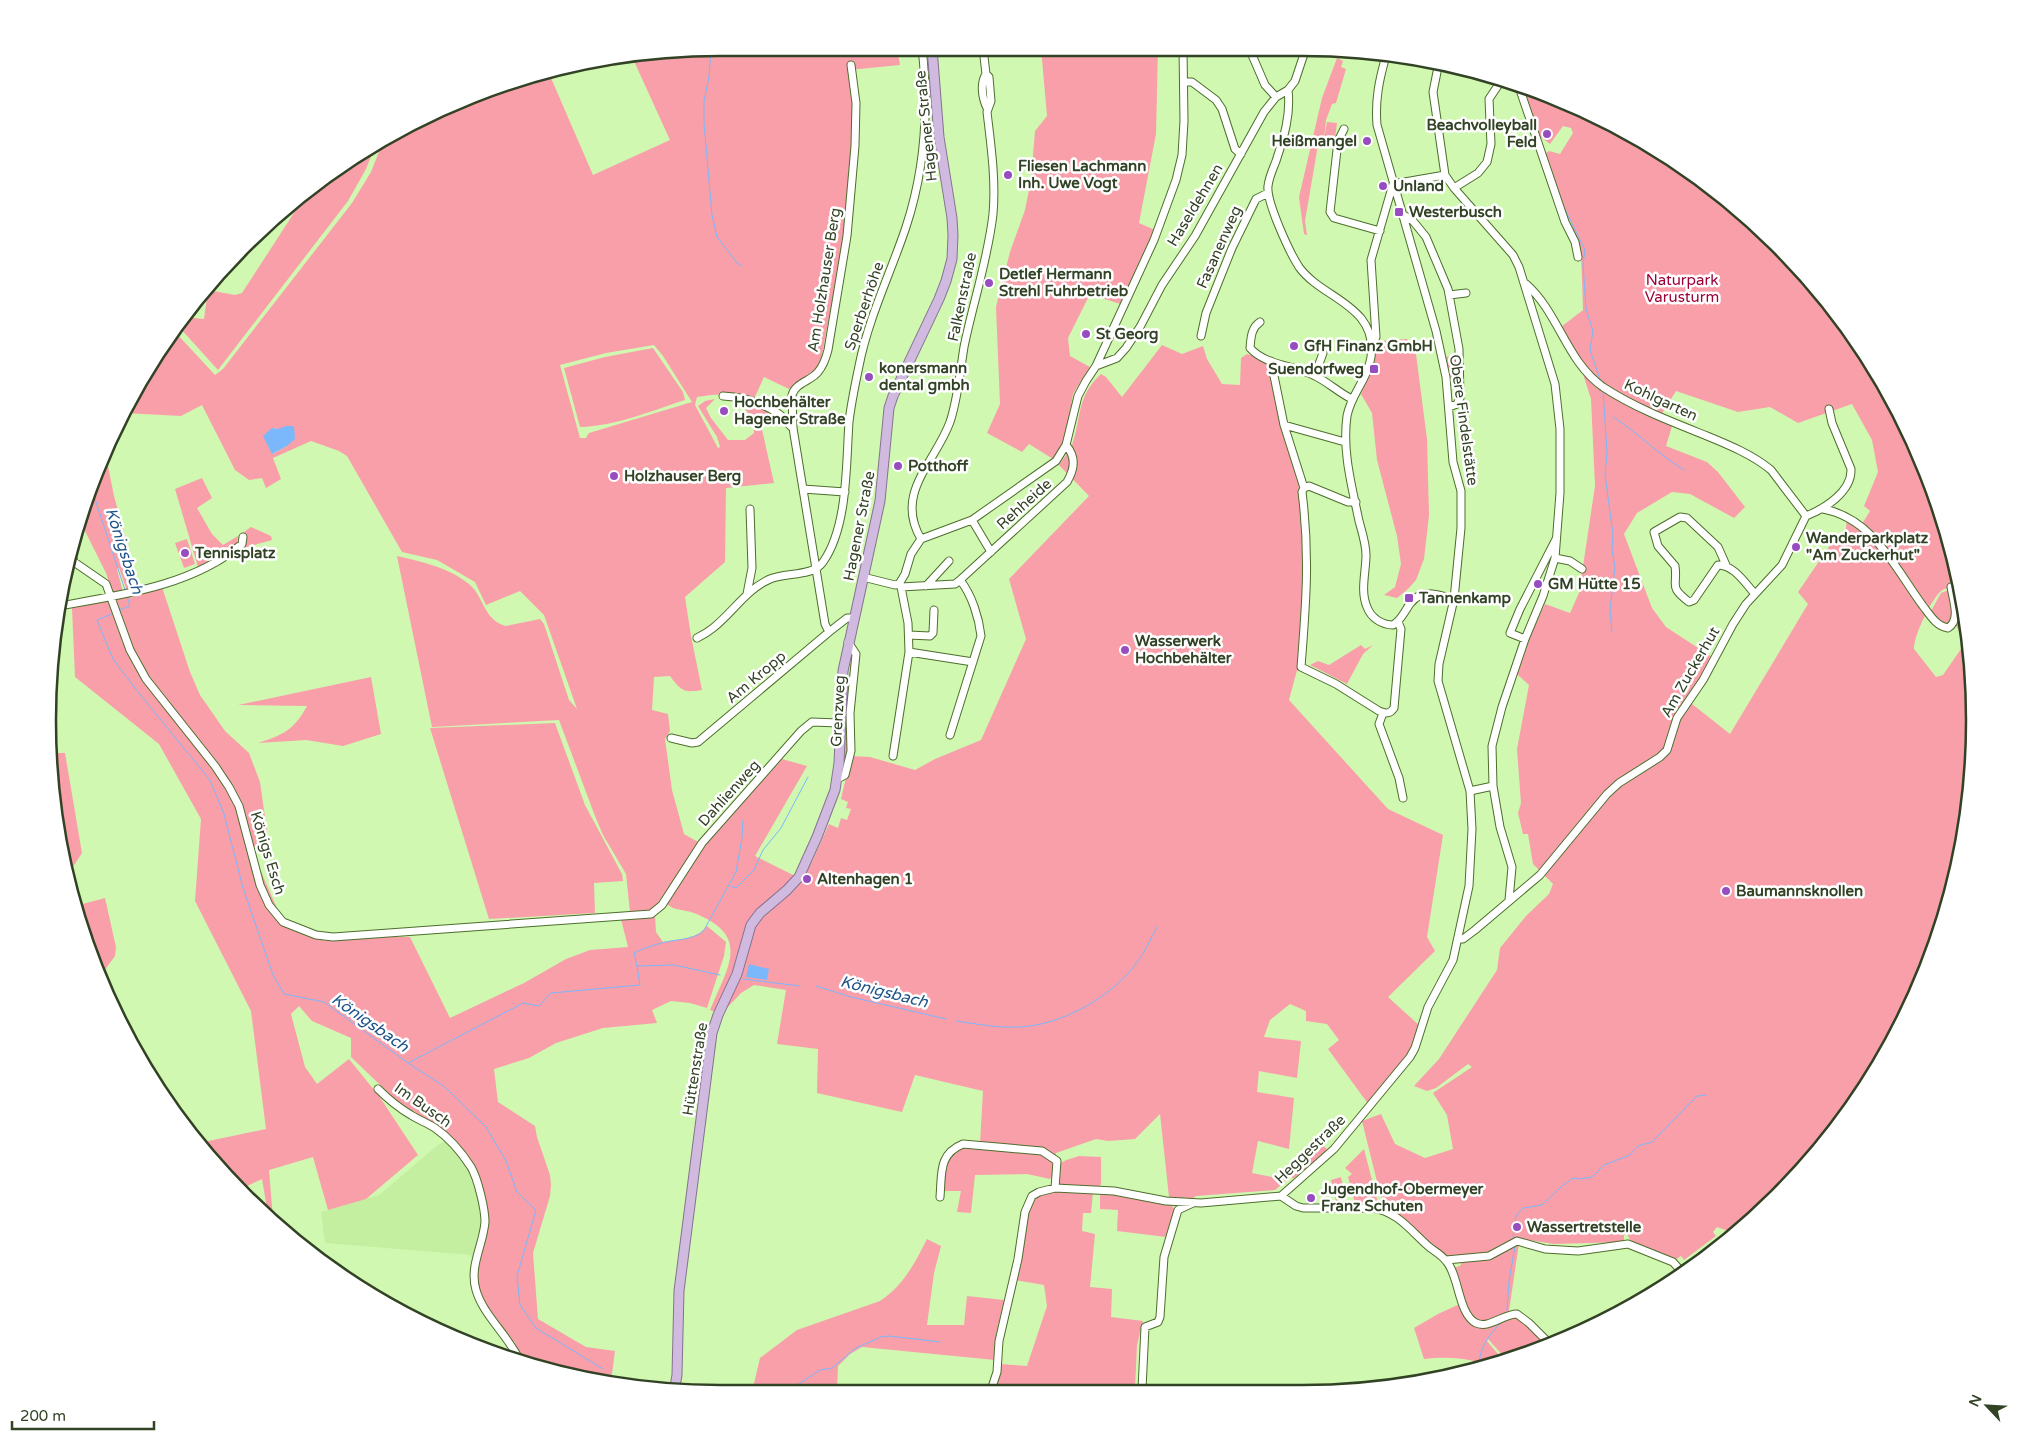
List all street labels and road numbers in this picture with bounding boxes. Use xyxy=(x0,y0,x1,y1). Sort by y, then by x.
street label: Hagener Straße xyxy=(911,70,941,182)
street label: Haseldehnen xyxy=(1163,160,1227,250)
street label: Fasanenweg xyxy=(1193,203,1245,291)
street label: Am Holzhauser Berg xyxy=(804,206,844,354)
street label: Falkenstraße xyxy=(944,251,980,343)
street label: Sperberhöhe xyxy=(840,259,888,353)
street label: Obere Findelstätte xyxy=(1446,353,1482,487)
street label: Kohlgarten xyxy=(1621,375,1701,425)
street label: Hagener Straße xyxy=(840,470,878,582)
street label: Rehheide xyxy=(993,475,1055,533)
street label: Am Zuckerhut xyxy=(1657,623,1723,721)
street label: Am Kropp xyxy=(722,647,790,707)
street label: Grenzweg xyxy=(827,675,849,747)
street label: Dahlienweg xyxy=(694,756,764,830)
street label: Königs Esch xyxy=(247,809,289,897)
street label: Hüttenstraße xyxy=(679,1021,711,1117)
street label: Im Busch xyxy=(391,1079,455,1131)
street label: Heggestraße xyxy=(1271,1111,1349,1187)

